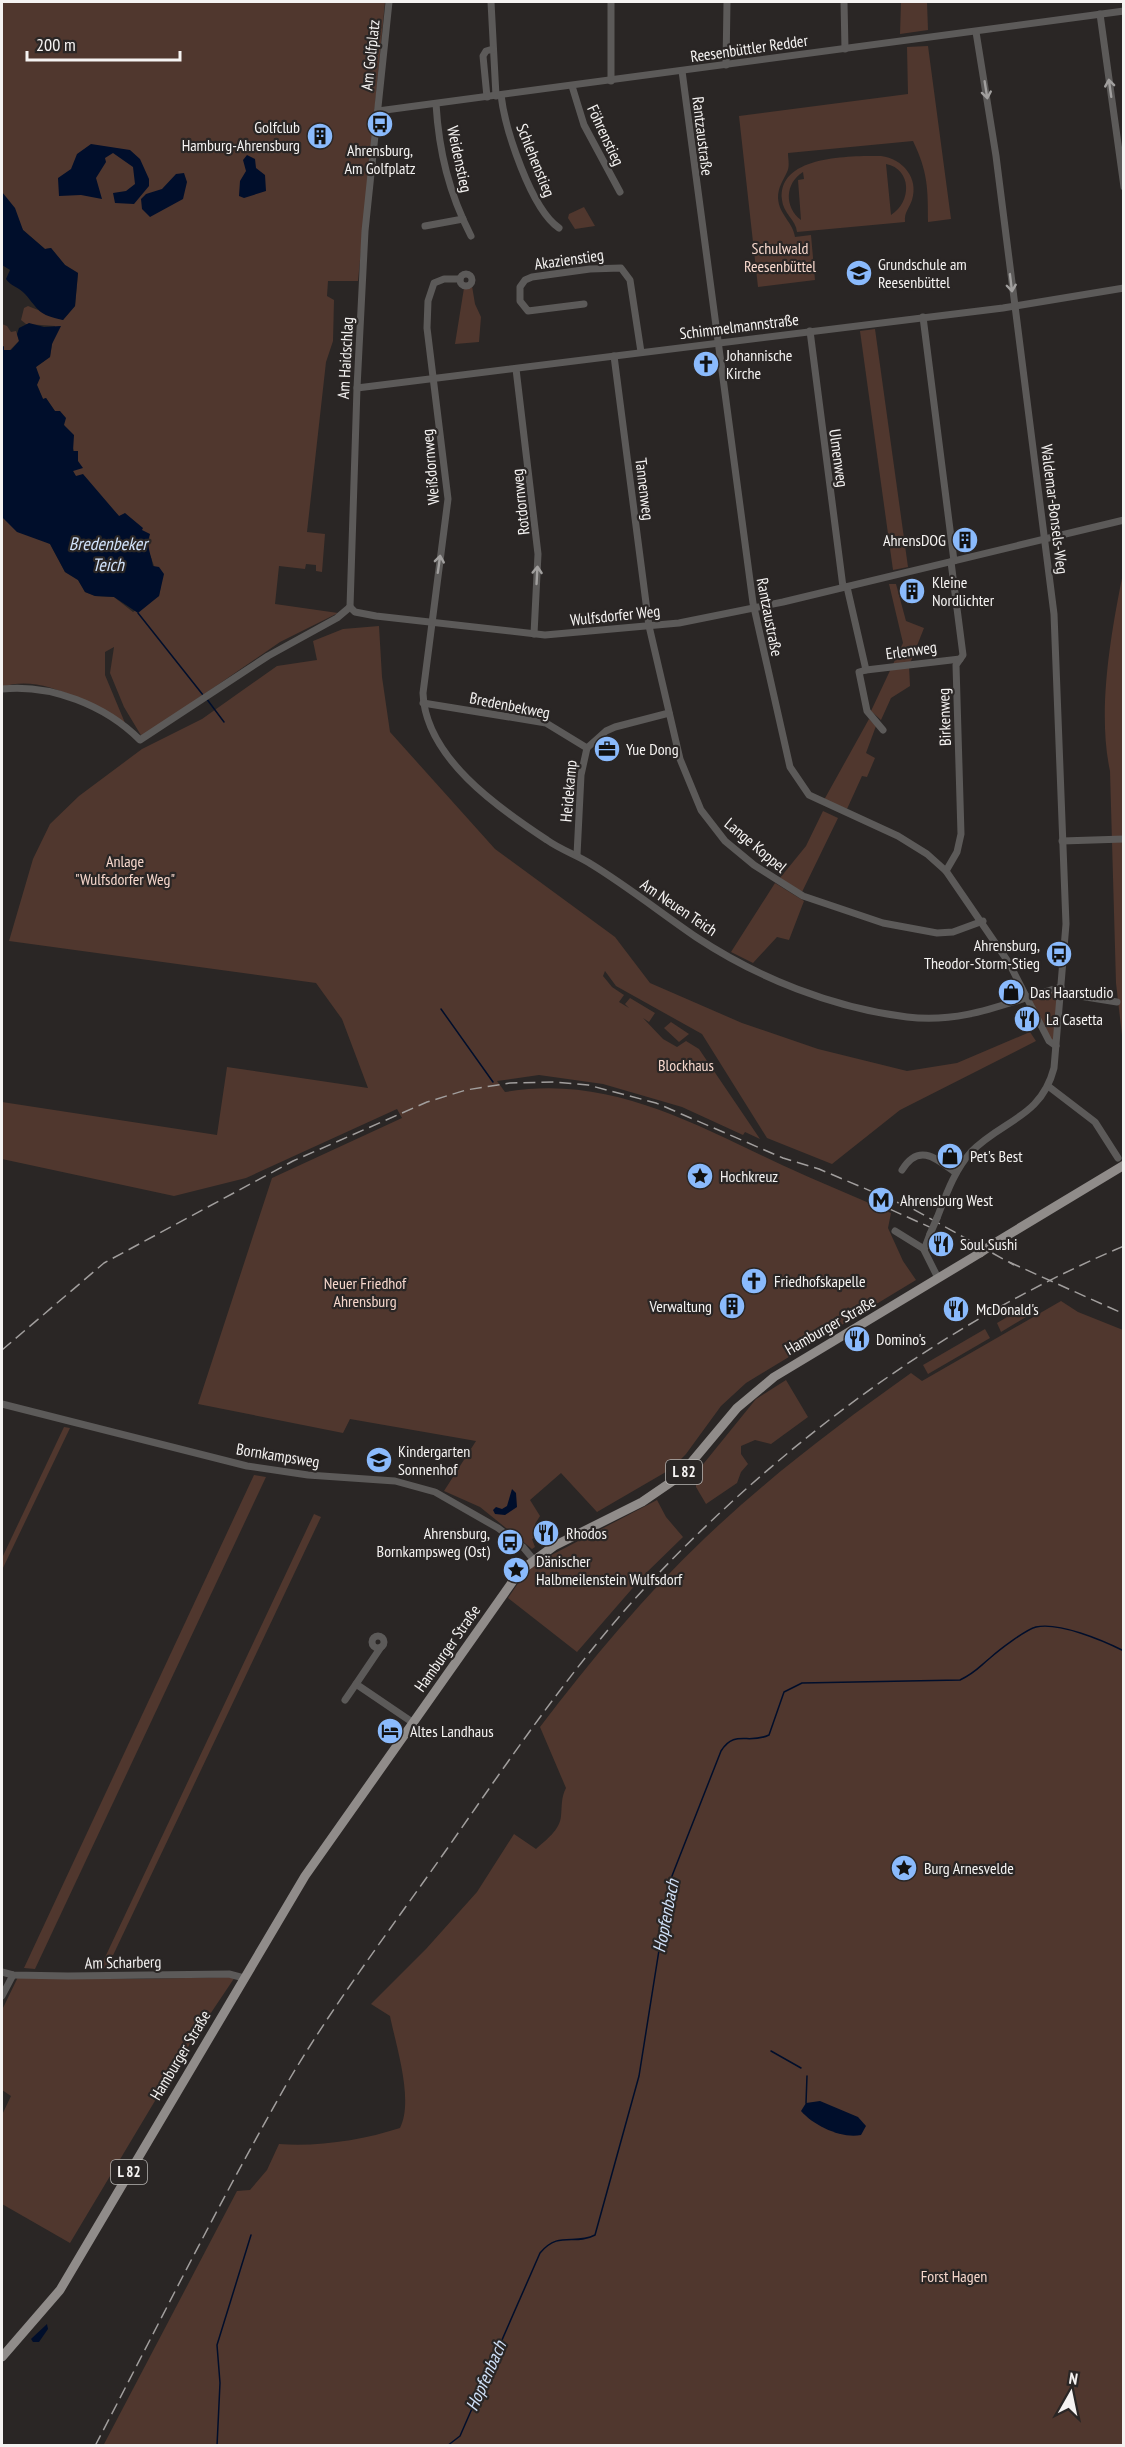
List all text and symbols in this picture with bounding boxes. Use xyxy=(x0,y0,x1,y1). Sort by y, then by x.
street label: Am Golfplatz xyxy=(356,18,384,91)
scale bar xyxy=(27,24,180,62)
street label: Reesenbüttler Redder xyxy=(689,30,810,66)
text: 200 m xyxy=(36,33,76,56)
one-way arrow xyxy=(1105,78,1116,98)
one-way arrow xyxy=(980,79,991,99)
street label: Rantzaustraße xyxy=(688,95,718,177)
street label: Föhrenstieg xyxy=(583,101,629,169)
bus stop icon: Ahrensburg, Am Golfplatz xyxy=(365,109,395,139)
place label: Golfclub Hamburg-Ahrensburg xyxy=(182,117,300,155)
street label: Schlehenstieg xyxy=(512,120,560,200)
building icon: Golfclub Hamburg-Ahrensburg xyxy=(305,121,335,151)
street label: Weidenstieg xyxy=(443,124,477,194)
place label: Ahrensburg, Am Golfplatz xyxy=(344,140,416,178)
park label: Schulwald Reesenbüttel xyxy=(744,238,816,276)
street label: Akazienstieg xyxy=(533,244,605,274)
place label: Grundschule am Reesenbüttel xyxy=(878,254,967,292)
school or university icon: Grundschule am Reesenbüttel xyxy=(844,258,874,288)
one-way arrow xyxy=(1006,273,1017,292)
street label: Schimmelmannstraße xyxy=(678,309,800,343)
street label: Am Haidschlag xyxy=(333,317,357,399)
place label: Johannische Kirche xyxy=(725,345,792,383)
church icon: Johannische Kirche xyxy=(691,349,721,379)
street label: Ulmenweg xyxy=(825,427,853,489)
street label: Weißdornweg xyxy=(417,428,443,506)
street label: Waldemar-Bonsels-Weg xyxy=(1037,443,1073,575)
street label: Tannenweg xyxy=(631,457,659,521)
street label: Rotdornweg xyxy=(507,468,533,536)
building icon: AhrensDOG xyxy=(950,525,980,555)
place label: AhrensDOG xyxy=(883,530,946,550)
water label: Bredenbeker Teich xyxy=(69,532,150,576)
one-way arrow xyxy=(434,555,445,575)
one-way arrow xyxy=(532,566,543,586)
place label: Kleine Nordlichter xyxy=(932,572,995,610)
street label: Rantzaustraße xyxy=(753,576,787,658)
building icon: Kleine Nordlichter xyxy=(897,576,927,606)
street label: Wulfsdorfer Weg xyxy=(569,600,661,630)
street label: Erlenweg xyxy=(884,637,938,663)
street label: Bredenbekweg xyxy=(468,687,552,723)
street label: Birkenweg xyxy=(933,688,955,746)
office icon: Yue Dong xyxy=(592,734,622,764)
place label: Yue Dong xyxy=(626,739,679,759)
street label: Heidekamp xyxy=(555,759,581,823)
street label: Lange Koppel xyxy=(721,813,791,877)
park label: Anlage "Wulfsdorfer Weg" xyxy=(75,851,175,889)
street label: Am Neuen Teich xyxy=(637,874,721,940)
place label: Ahrensburg, Theodor-Storm-Stieg xyxy=(924,935,1040,973)
bus stop icon: Ahrensburg, Theodor-Storm-Stieg xyxy=(1044,939,1074,969)
shop icon: Das Haarstudio xyxy=(996,977,1026,1007)
place label: Das Haarstudio xyxy=(1030,982,1114,1002)
restaurant icon: La Casetta xyxy=(1012,1004,1042,1034)
place label: La Casetta xyxy=(1046,1009,1103,1029)
park label: Blockhaus xyxy=(658,1055,714,1075)
shop icon: Pet's Best xyxy=(935,1141,965,1171)
place label: Pet's Best xyxy=(970,1146,1023,1166)
place icon: Hochkreuz xyxy=(685,1161,715,1191)
place label: Hochkreuz xyxy=(720,1166,778,1186)
metro station icon: Ahrensburg West xyxy=(866,1185,896,1215)
place label: Ahrensburg West xyxy=(900,1190,994,1210)
restaurant icon: Soul Sushi xyxy=(926,1229,956,1259)
place label: Soul Sushi xyxy=(960,1234,1018,1254)
church icon: Friedhofskapelle xyxy=(739,1266,769,1296)
place label: Friedhofskapelle xyxy=(774,1271,866,1291)
park label: Neuer Friedhof Ahrensburg xyxy=(324,1273,407,1311)
building icon: Verwaltung xyxy=(717,1291,747,1321)
street label: Hamburger Straße xyxy=(781,1291,879,1359)
restaurant icon: McDonald's xyxy=(941,1294,971,1324)
place label: Verwaltung xyxy=(649,1296,712,1316)
place label: McDonald's xyxy=(976,1299,1039,1319)
restaurant icon: Domino's xyxy=(842,1324,872,1354)
place label: Domino's xyxy=(876,1329,926,1349)
street label: Bornkampsweg xyxy=(235,1439,321,1471)
place label: Kindergarten Sonnenhof xyxy=(398,1441,470,1479)
school or university icon: Kindergarten Sonnenhof xyxy=(364,1445,394,1475)
road number: L 82 xyxy=(666,1460,702,1484)
restaurant icon: Rhodos xyxy=(531,1518,561,1548)
place label: Ahrensburg, Bornkampsweg (Ost) xyxy=(377,1523,490,1561)
place label: Rhodos xyxy=(566,1523,607,1543)
bus stop icon: Ahrensburg, Bornkampsweg (Ost) xyxy=(495,1527,525,1557)
place label: Dänischer Halbmeilenstein Wulfsdorf xyxy=(536,1551,683,1589)
place icon: Dänischer Halbmeilenstein Wulfsdorf xyxy=(501,1555,531,1585)
street label: Hamburger Straße xyxy=(410,1601,484,1695)
hotel icon: Altes Landhaus xyxy=(375,1716,405,1746)
place label: Altes Landhaus xyxy=(410,1721,494,1741)
place icon: Burg Arnesvelde xyxy=(889,1853,919,1883)
place label: Burg Arnesvelde xyxy=(924,1858,1014,1878)
water label: Hopfenbach xyxy=(647,1876,684,1955)
street label: Am Scharberg xyxy=(85,1951,161,1973)
street label: Hamburger Straße xyxy=(145,2006,215,2104)
road number: L 82 xyxy=(111,2160,147,2184)
park label: Forst Hagen xyxy=(921,2266,987,2286)
water label: Hopfenbach xyxy=(460,2336,512,2414)
north arrow xyxy=(1041,2363,1101,2423)
text: N xyxy=(1068,2368,1079,2389)

